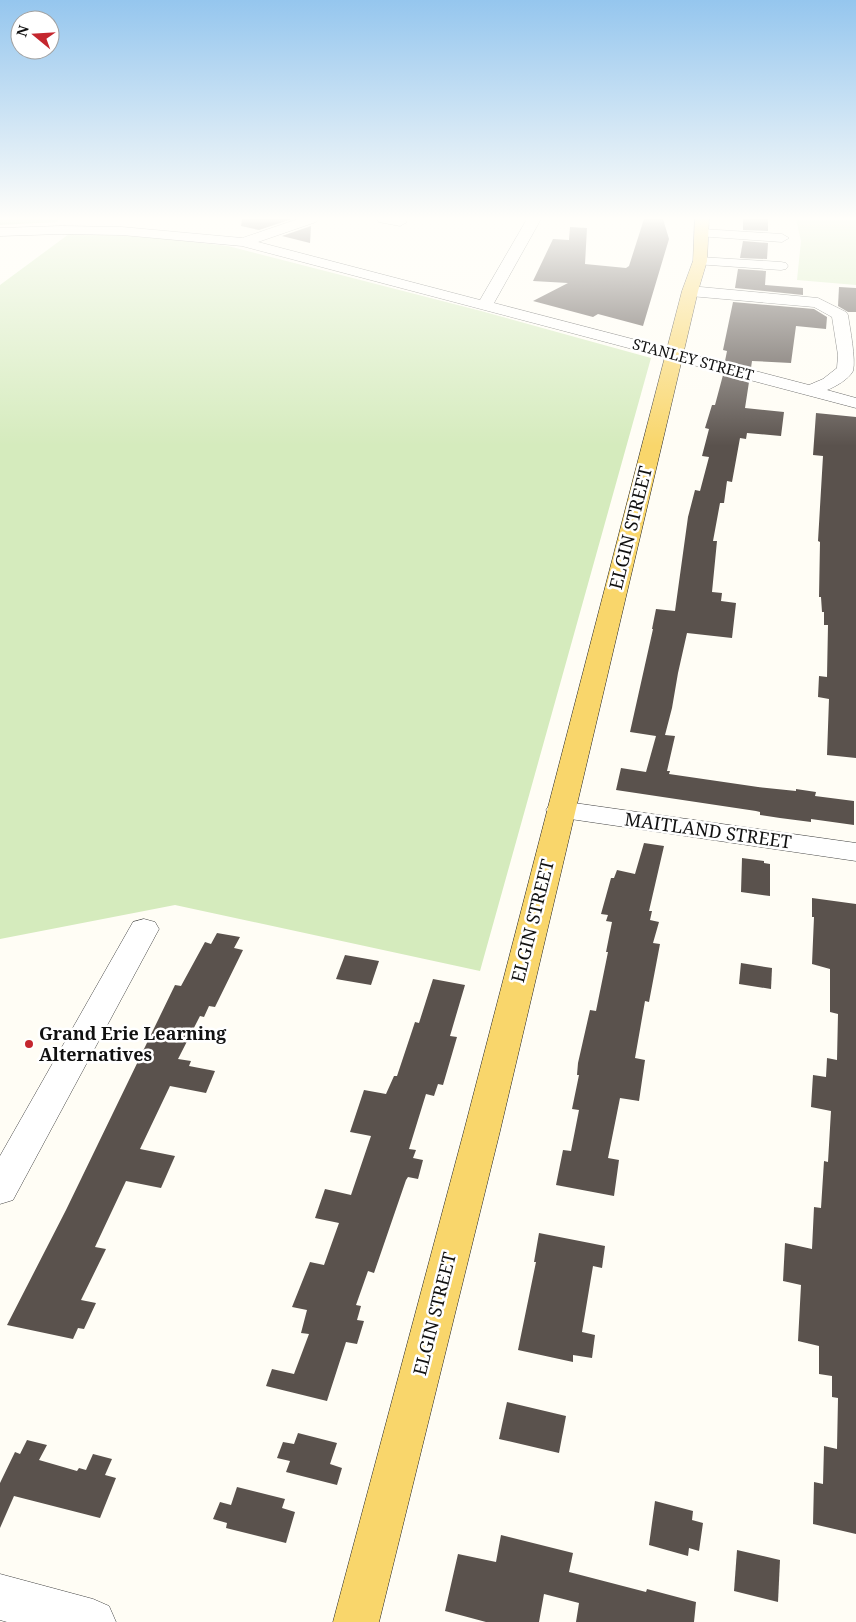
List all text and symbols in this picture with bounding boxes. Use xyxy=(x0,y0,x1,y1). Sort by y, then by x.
north arrow xyxy=(10,10,60,60)
text: N xyxy=(11,23,33,39)
street label: STANLEY STREET xyxy=(630,333,756,385)
street label: ELGIN STREET xyxy=(603,464,657,592)
street label: MAITLAND STREET xyxy=(623,806,793,854)
street label: ELGIN STREET xyxy=(505,857,559,985)
place label: Grand Erie Learning Alternatives xyxy=(39,1021,227,1066)
marker: Grand Erie Learning Alternatives xyxy=(23,1038,35,1050)
street label: ELGIN STREET xyxy=(407,1250,461,1378)

